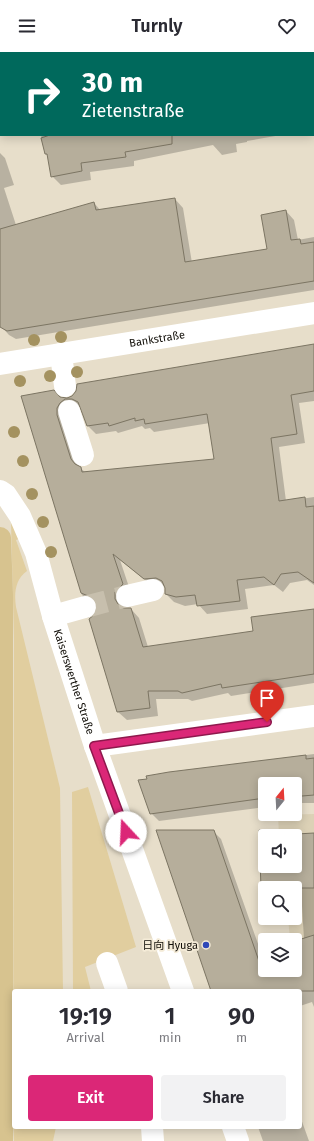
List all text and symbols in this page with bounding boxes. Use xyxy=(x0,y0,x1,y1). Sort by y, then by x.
icon: menu xyxy=(16,15,38,37)
text: Turnly xyxy=(131,15,183,37)
icon: heart xyxy=(276,15,298,37)
text: 30 m xyxy=(82,66,143,99)
icon: right xyxy=(16,68,68,120)
text: Zietenstraße xyxy=(82,100,184,122)
street label: Bankstraße xyxy=(128,328,186,350)
street label: Kaiserswerther Straße xyxy=(51,628,97,736)
pin xyxy=(250,681,284,722)
icon: arrive xyxy=(256,687,278,709)
north arrow xyxy=(258,777,302,821)
map controls xyxy=(258,777,302,977)
position arrow xyxy=(105,811,147,853)
button: sound xyxy=(258,829,302,873)
button: search xyxy=(258,881,302,925)
button: layers xyxy=(258,933,302,977)
place label: 日向 Hyuga xyxy=(142,939,198,952)
marker: 日向 Hyuga xyxy=(201,940,211,950)
text: 19:19 xyxy=(59,1002,112,1030)
text: 1 xyxy=(165,1002,176,1030)
text: 90 xyxy=(228,1002,255,1030)
text: Arrival xyxy=(66,1030,104,1045)
text: min xyxy=(159,1030,181,1045)
text: m xyxy=(236,1030,247,1045)
button: Exit xyxy=(28,1075,153,1121)
button: Share xyxy=(161,1075,286,1121)

